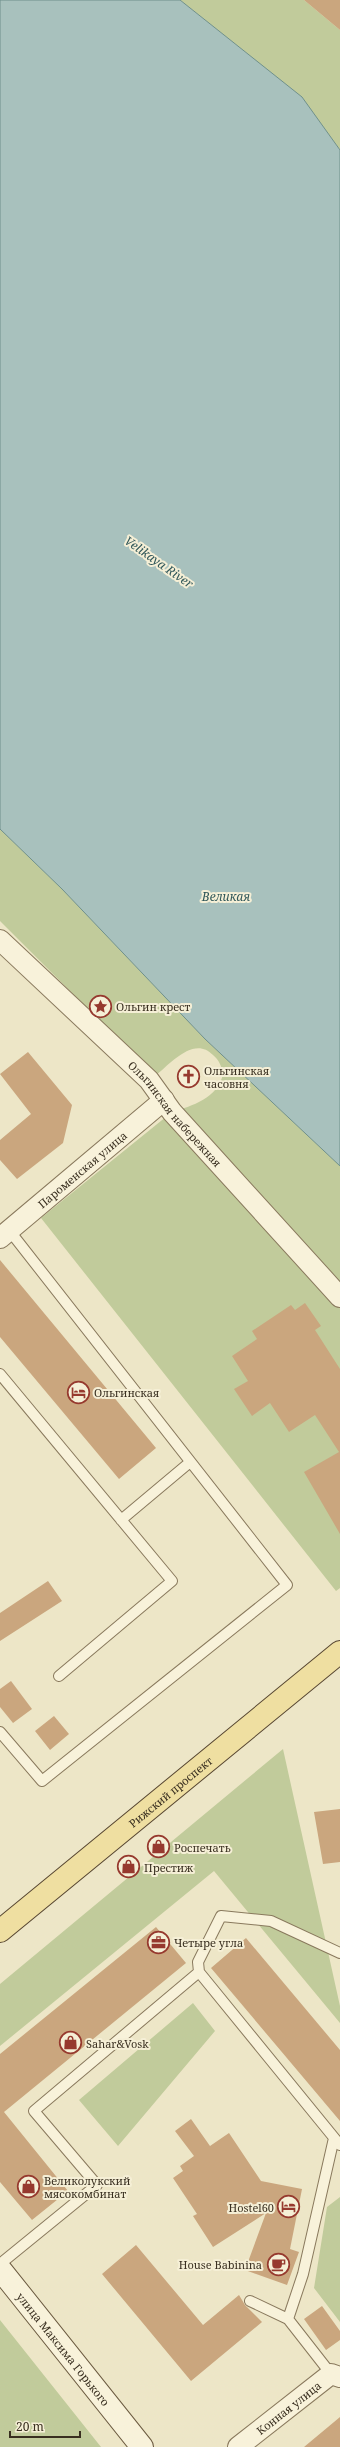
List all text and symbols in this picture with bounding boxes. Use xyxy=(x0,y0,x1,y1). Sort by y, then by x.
water label: Velikaya River xyxy=(121,532,197,592)
water label: Великая xyxy=(201,888,250,905)
place icon: Ольгин крест xyxy=(88,993,114,1019)
place label: Ольгин крест xyxy=(116,999,190,1014)
street label: Ольгинская набережная xyxy=(125,1057,225,1170)
church icon: Ольгинская часовня xyxy=(176,1063,202,1089)
place label: Ольгинская часовня xyxy=(204,1063,269,1091)
street label: Пароменская улица xyxy=(34,1127,130,1211)
hotel icon: Ольгинская xyxy=(65,1379,91,1405)
place label: Ольгинская xyxy=(94,1385,159,1400)
street label: Рижский проспект xyxy=(125,1752,215,1830)
shop icon: Роспечать xyxy=(145,1834,171,1860)
place label: Роспечать xyxy=(174,1840,231,1855)
shop icon: Престиж xyxy=(116,1854,142,1880)
place label: Престиж xyxy=(144,1860,193,1875)
office icon: Четыре угла xyxy=(145,1929,171,1955)
place label: Четыре угла xyxy=(174,1935,243,1950)
shop icon: Sahar&Vosk xyxy=(57,2030,83,2056)
place label: Sahar&Vosk xyxy=(86,2036,149,2051)
shop icon: Великолукский мясокомбинат xyxy=(15,2173,41,2199)
place label: Великолукский мясокомбинат xyxy=(44,2173,130,2201)
hotel icon: Hostel60 xyxy=(276,2194,302,2220)
place label: Hostel60 xyxy=(229,2200,274,2215)
cafe icon: House Babinina xyxy=(265,2251,291,2277)
place label: House Babinina xyxy=(179,2257,262,2272)
street label: улица Максима Горького xyxy=(14,2289,114,2409)
street label: Конная улица xyxy=(253,2377,324,2438)
scale bar xyxy=(10,2413,80,2439)
text: 20 m xyxy=(16,2418,44,2435)

